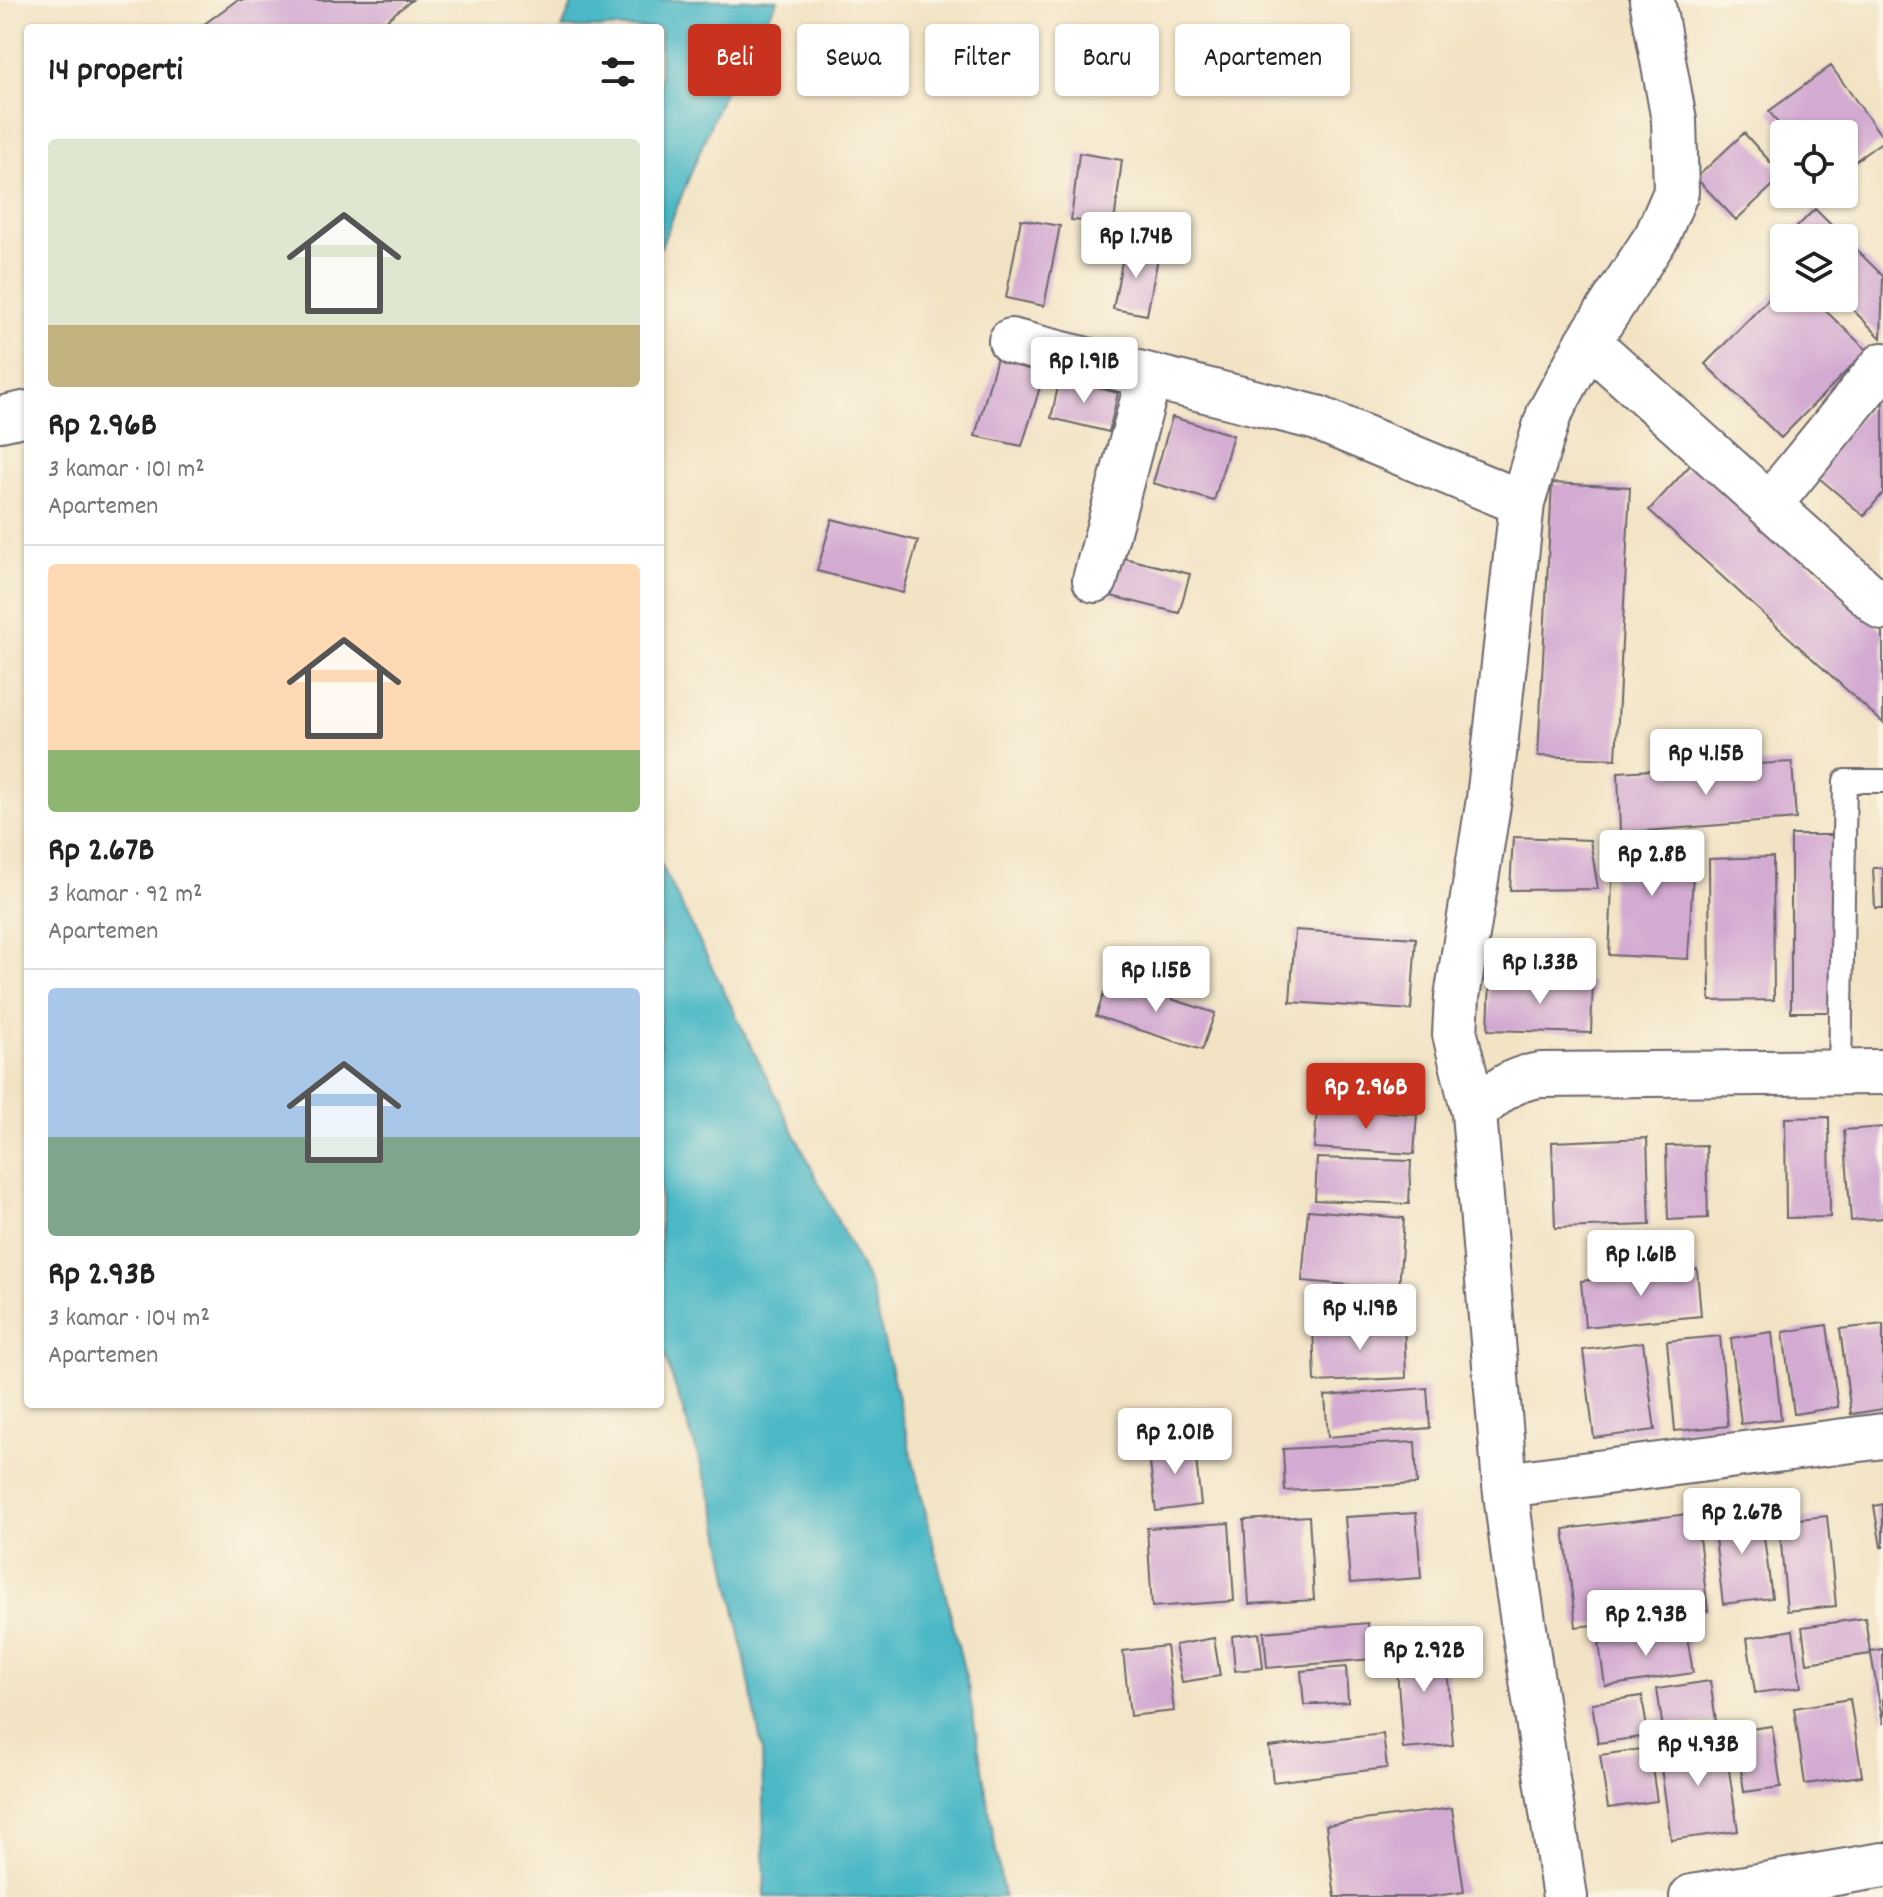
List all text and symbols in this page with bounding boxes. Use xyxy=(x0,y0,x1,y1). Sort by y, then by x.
chip: Beli xyxy=(688,24,781,96)
chip: Sewa xyxy=(797,24,909,96)
chip: Filter xyxy=(925,24,1039,96)
chip: Baru xyxy=(1055,24,1159,96)
chip: Apartemen xyxy=(1175,24,1350,96)
text: 14 properti xyxy=(48,48,183,97)
icon: filters xyxy=(596,50,640,94)
map controls xyxy=(1770,120,1858,312)
button: locate xyxy=(1770,120,1858,208)
icon: home xyxy=(272,191,416,335)
pin: Rp 1.74B xyxy=(1053,212,1219,280)
text: Rp 1.74B xyxy=(1099,219,1173,256)
button: layers xyxy=(1770,224,1858,312)
pin: Rp 1.91B xyxy=(1001,337,1167,405)
text: Rp 1.91B xyxy=(1049,344,1119,381)
text: Rp 2.96B xyxy=(48,403,157,452)
text: 3 kamar · 101 m² xyxy=(48,452,205,489)
text: Apartemen xyxy=(48,489,158,526)
icon: home xyxy=(272,616,416,760)
pin: Rp 4.15B xyxy=(1623,729,1789,797)
text: Rp 4.15B xyxy=(1668,736,1744,773)
text: Rp 2.67B xyxy=(48,828,154,877)
pin: Rp 2.8B xyxy=(1578,830,1726,898)
text: Rp 2.8B xyxy=(1617,837,1687,874)
text: 3 kamar · 92 m² xyxy=(48,877,202,914)
text: Apartemen xyxy=(48,914,158,951)
pin: Rp 1.33B xyxy=(1457,938,1623,1006)
text: Rp 1.33B xyxy=(1502,945,1578,982)
pin: Rp 1.15B xyxy=(1073,946,1239,1014)
text: Rp 1.15B xyxy=(1121,953,1191,990)
icon: home xyxy=(272,1040,416,1184)
pin: Rp 2.96B xyxy=(1283,1063,1449,1131)
text: Rp 2.96B xyxy=(1324,1070,1408,1107)
pin: Rp 1.61B xyxy=(1558,1230,1724,1298)
text: Rp 1.61B xyxy=(1605,1237,1677,1274)
text: Rp 2.93B xyxy=(48,1252,155,1301)
pin: Rp 4.19B xyxy=(1277,1284,1443,1352)
text: Rp 4.19B xyxy=(1322,1291,1398,1328)
text: 3 kamar · 104 m² xyxy=(48,1301,210,1338)
text: Apartemen xyxy=(48,1338,158,1375)
pin: Rp 2.01B xyxy=(1092,1408,1258,1476)
text: Rp 2.01B xyxy=(1136,1415,1214,1452)
pin: Rp 2.67B xyxy=(1659,1488,1825,1556)
text: Rp 2.67B xyxy=(1701,1495,1783,1532)
pin: Rp 2.93B xyxy=(1563,1590,1729,1658)
text: Rp 2.93B xyxy=(1605,1597,1687,1634)
pin: Rp 2.92B xyxy=(1341,1626,1507,1694)
text: Rp 2.92B xyxy=(1383,1633,1465,1670)
pin: Rp 4.93B xyxy=(1615,1720,1781,1788)
text: Rp 4.93B xyxy=(1657,1727,1739,1764)

